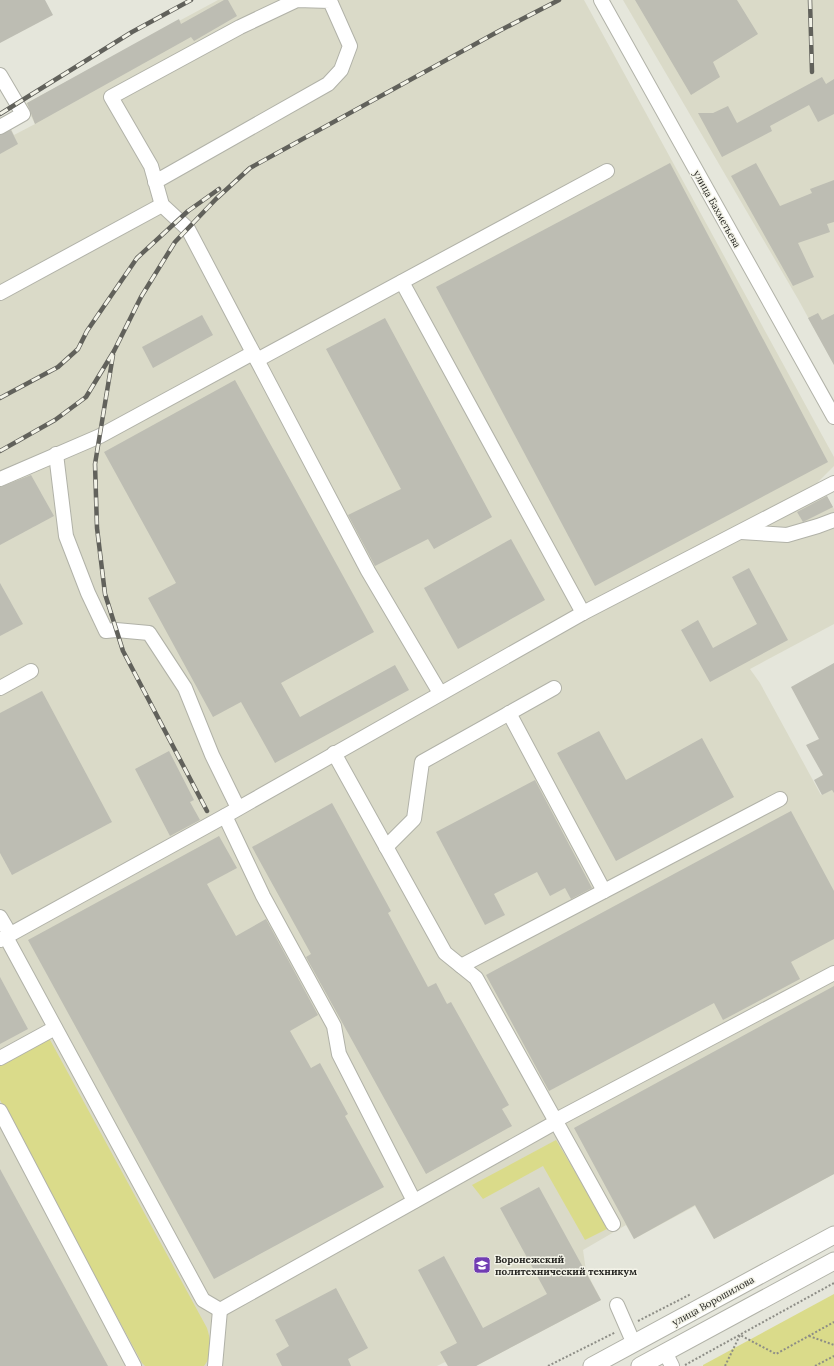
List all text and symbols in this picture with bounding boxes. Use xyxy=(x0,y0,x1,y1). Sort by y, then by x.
street label: улица Бахметьева xyxy=(690,168,744,250)
place label: Воронежский политехнический техникум xyxy=(495,1253,637,1278)
school or university icon: Воронежский политехнический техникум xyxy=(472,1255,492,1275)
street label: улица Ворошилова xyxy=(670,1273,756,1329)

